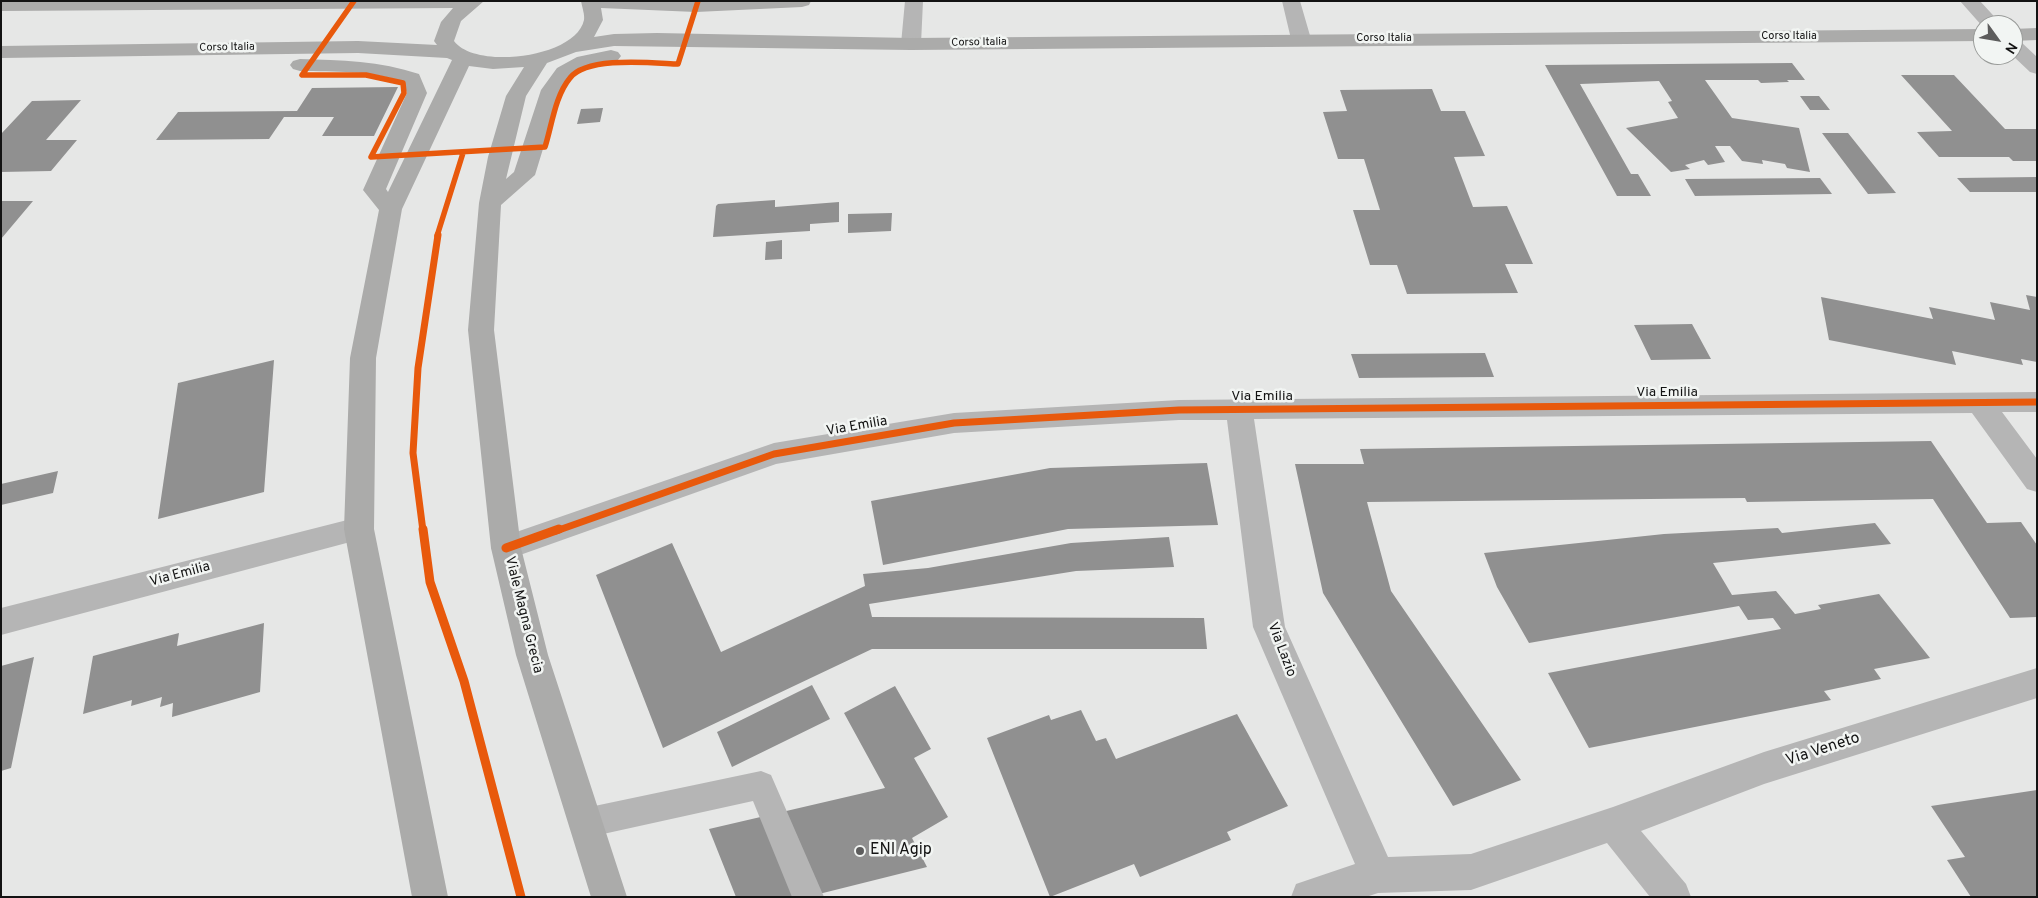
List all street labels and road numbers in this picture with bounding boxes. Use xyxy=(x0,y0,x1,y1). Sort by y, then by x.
street label: Corso Italia xyxy=(1761,30,1817,44)
street label: Corso Italia xyxy=(1356,32,1412,46)
street label: Corso Italia xyxy=(951,36,1007,50)
street label: Corso Italia xyxy=(199,41,255,55)
street label: Via Emilia xyxy=(1636,385,1698,401)
street label: Via Emilia xyxy=(1231,389,1293,405)
street label: Via Emilia xyxy=(825,413,889,441)
street label: Viale Magna Grecia xyxy=(500,555,546,675)
street label: Via Emilia xyxy=(148,559,212,591)
street label: Via Lazio xyxy=(1263,620,1299,680)
street label: Via Veneto xyxy=(1783,729,1863,771)

